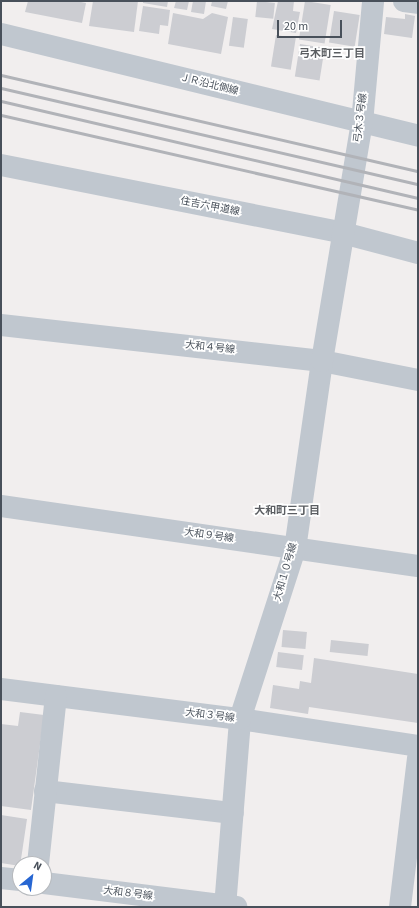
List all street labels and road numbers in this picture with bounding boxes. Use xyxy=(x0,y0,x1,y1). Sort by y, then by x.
street label: ＪＲ沿北側線 xyxy=(178,72,240,98)
street label: 弓木３号線 xyxy=(352,92,370,144)
street label: 住吉六甲道線 xyxy=(179,195,241,219)
street label: 大和４号線 xyxy=(185,339,235,357)
street label: 大和９号線 xyxy=(183,527,235,545)
street label: 大和１０号線 xyxy=(272,542,300,602)
street label: 大和３号線 xyxy=(184,707,236,725)
street label: 大和８号線 xyxy=(102,885,154,903)

